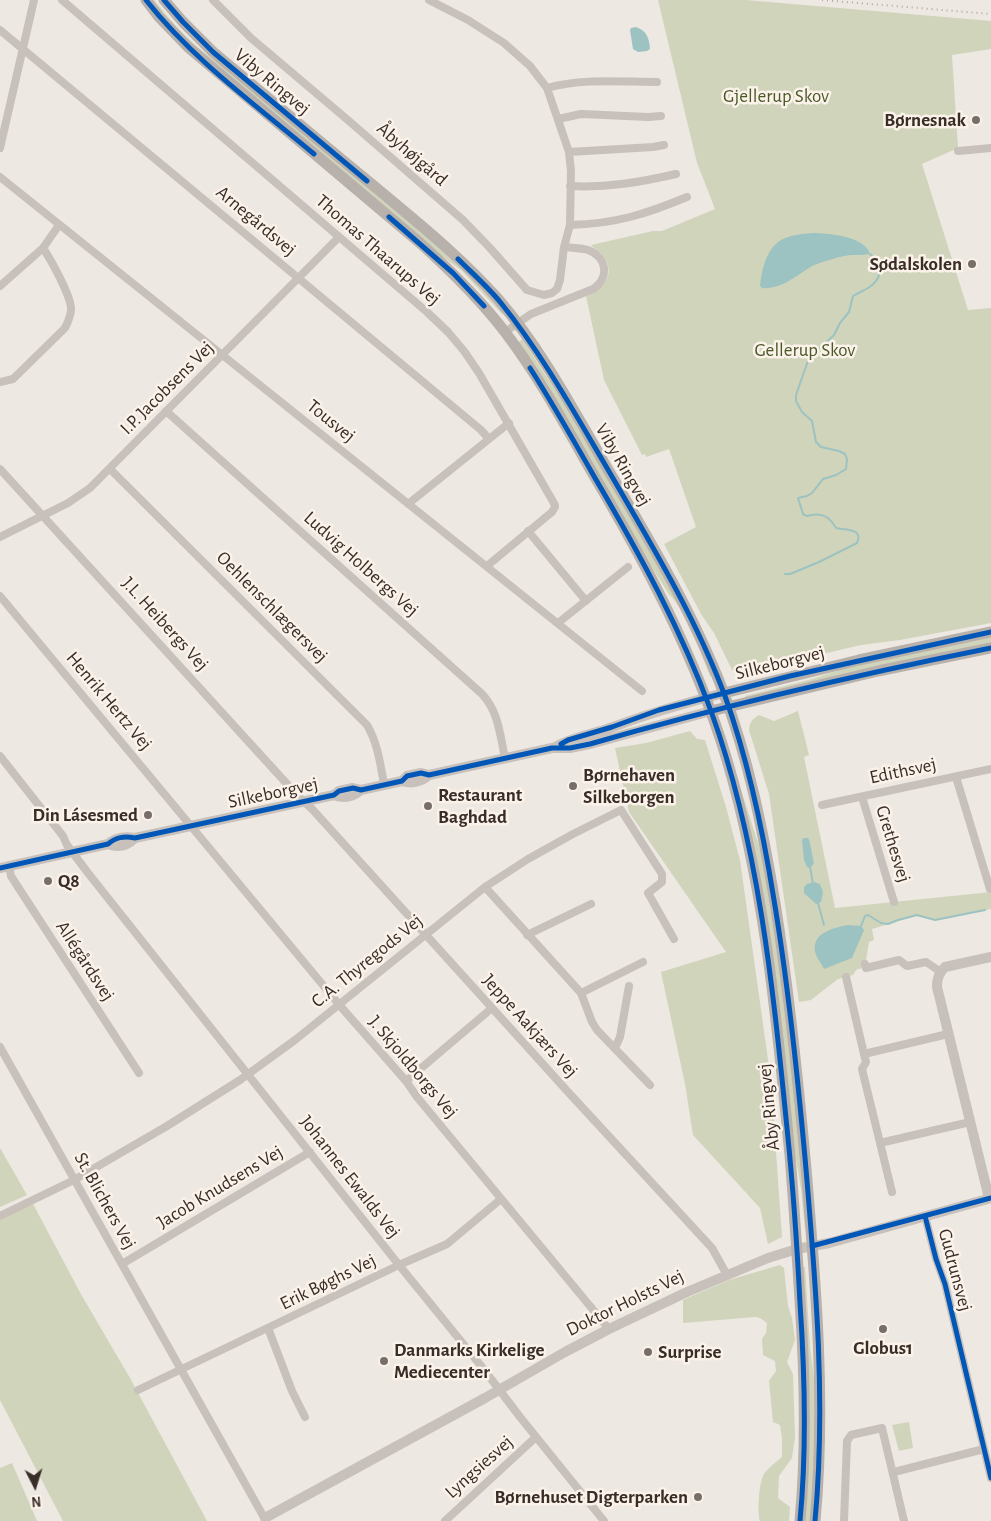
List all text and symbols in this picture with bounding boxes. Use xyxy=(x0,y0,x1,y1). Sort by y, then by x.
street label: Viby Ringvej xyxy=(230,44,314,120)
park label: Gjellerup Skov xyxy=(723,85,829,107)
place label: Børnesnak xyxy=(884,109,966,131)
marker: Børnesnak xyxy=(970,114,982,126)
street label: Åbyhøjgård xyxy=(372,117,452,191)
street label: Arnegårdsvej xyxy=(211,181,301,261)
street label: Thomas Thaarups Vej xyxy=(311,190,445,310)
place label: Sødalskolen xyxy=(870,253,962,275)
marker: Sødalskolen xyxy=(966,258,978,270)
street label: I.P. Jacobsens Vej xyxy=(116,337,218,439)
park label: Gellerup Skov xyxy=(755,339,855,361)
street label: Tousvej xyxy=(302,395,360,447)
street label: Viby Ringvej xyxy=(590,420,656,510)
street label: Ludvig Holbergs Vej xyxy=(299,506,423,622)
street label: Oehlenschlægersvej xyxy=(212,547,332,667)
street label: J.L. Heibergs Vej xyxy=(117,572,213,676)
street label: Silkeborgvej xyxy=(733,641,827,685)
street label: Henrik Hertz Vej xyxy=(61,647,157,755)
street label: Edithsvej xyxy=(868,753,938,789)
place label: Børnehaven Silkeborgen xyxy=(583,764,675,808)
street label: Silkeborgvej xyxy=(226,772,320,814)
marker: Børnehaven Silkeborgen xyxy=(567,780,579,792)
place label: Restaurant Baghdad xyxy=(438,784,522,828)
marker: Restaurant Baghdad xyxy=(422,800,434,812)
street label: Grethesvej xyxy=(871,803,915,885)
place label: Din Lásesmed xyxy=(32,804,138,826)
marker: Din Lásesmed xyxy=(142,809,154,821)
place label: Q8 xyxy=(58,870,80,892)
marker: Q8 xyxy=(42,875,54,887)
street label: C.A. Thyregods Vej xyxy=(307,909,427,1013)
street label: Allégårdsvej xyxy=(51,917,119,1005)
street label: Jeppe Aakjærs Vej xyxy=(477,969,583,1083)
street label: J. Skjoldborgs Vej xyxy=(363,1011,463,1123)
street label: Åby Ringvej xyxy=(753,1062,785,1152)
street label: Johannes Ewalds Vej xyxy=(295,1111,405,1243)
street label: Jacob Knudsens Vej xyxy=(153,1140,287,1234)
street label: St. Blichers Vej xyxy=(69,1149,141,1253)
street label: Gudrunsvej xyxy=(933,1226,977,1314)
street label: Erik Bøghs Vej xyxy=(276,1249,380,1315)
street label: Doktor Holsts Vej xyxy=(562,1265,688,1341)
marker: Globus1 xyxy=(877,1323,889,1335)
place label: Globus1 xyxy=(853,1337,913,1359)
place label: Danmarks Kirkelige Mediecenter xyxy=(394,1339,545,1383)
place label: Surprise xyxy=(658,1341,721,1363)
marker: Surprise xyxy=(642,1346,654,1358)
marker: Danmarks Kirkelige Mediecenter xyxy=(378,1355,390,1367)
street label: Lyngsiesvej xyxy=(440,1431,518,1503)
north arrow xyxy=(10,1461,60,1511)
place label: Børnehuset Digterparken xyxy=(494,1486,688,1508)
marker: Børnehuset Digterparken xyxy=(692,1491,704,1503)
text: N xyxy=(31,1494,42,1508)

